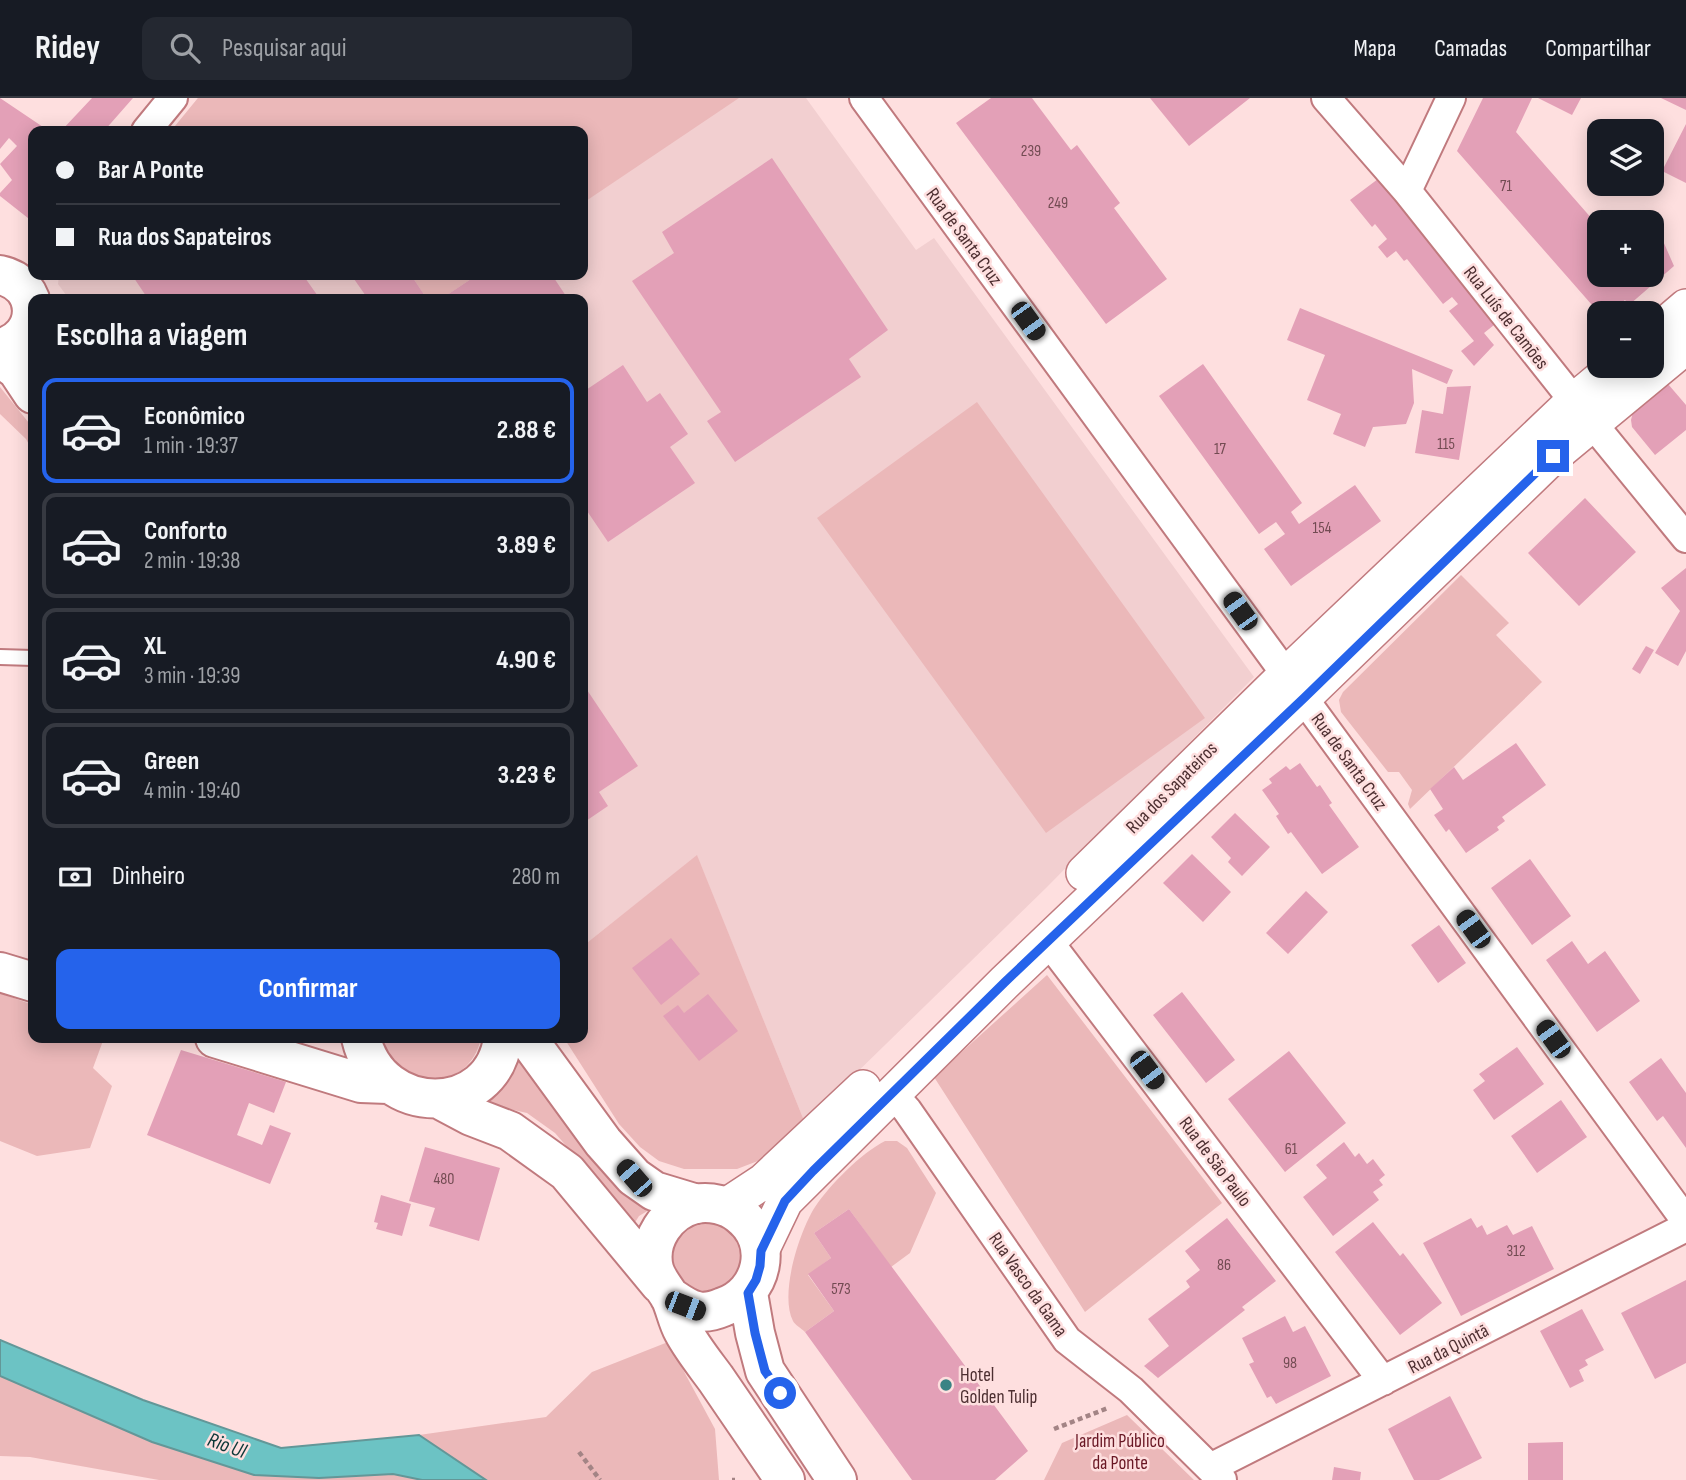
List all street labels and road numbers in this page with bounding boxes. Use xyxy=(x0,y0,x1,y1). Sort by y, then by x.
street label: Rua de Santa Cruz xyxy=(921,184,1007,290)
street label: Rua Luís de Camões xyxy=(1458,262,1553,374)
street label: Rua de Santa Cruz xyxy=(1306,709,1392,815)
street label: Rua dos Sapateiros xyxy=(1122,737,1223,839)
street label: Rua de São Paulo xyxy=(1174,1112,1256,1211)
street label: Rua Vasco da Gama xyxy=(983,1228,1072,1341)
street label: Rua da Quintã xyxy=(1404,1319,1493,1379)

